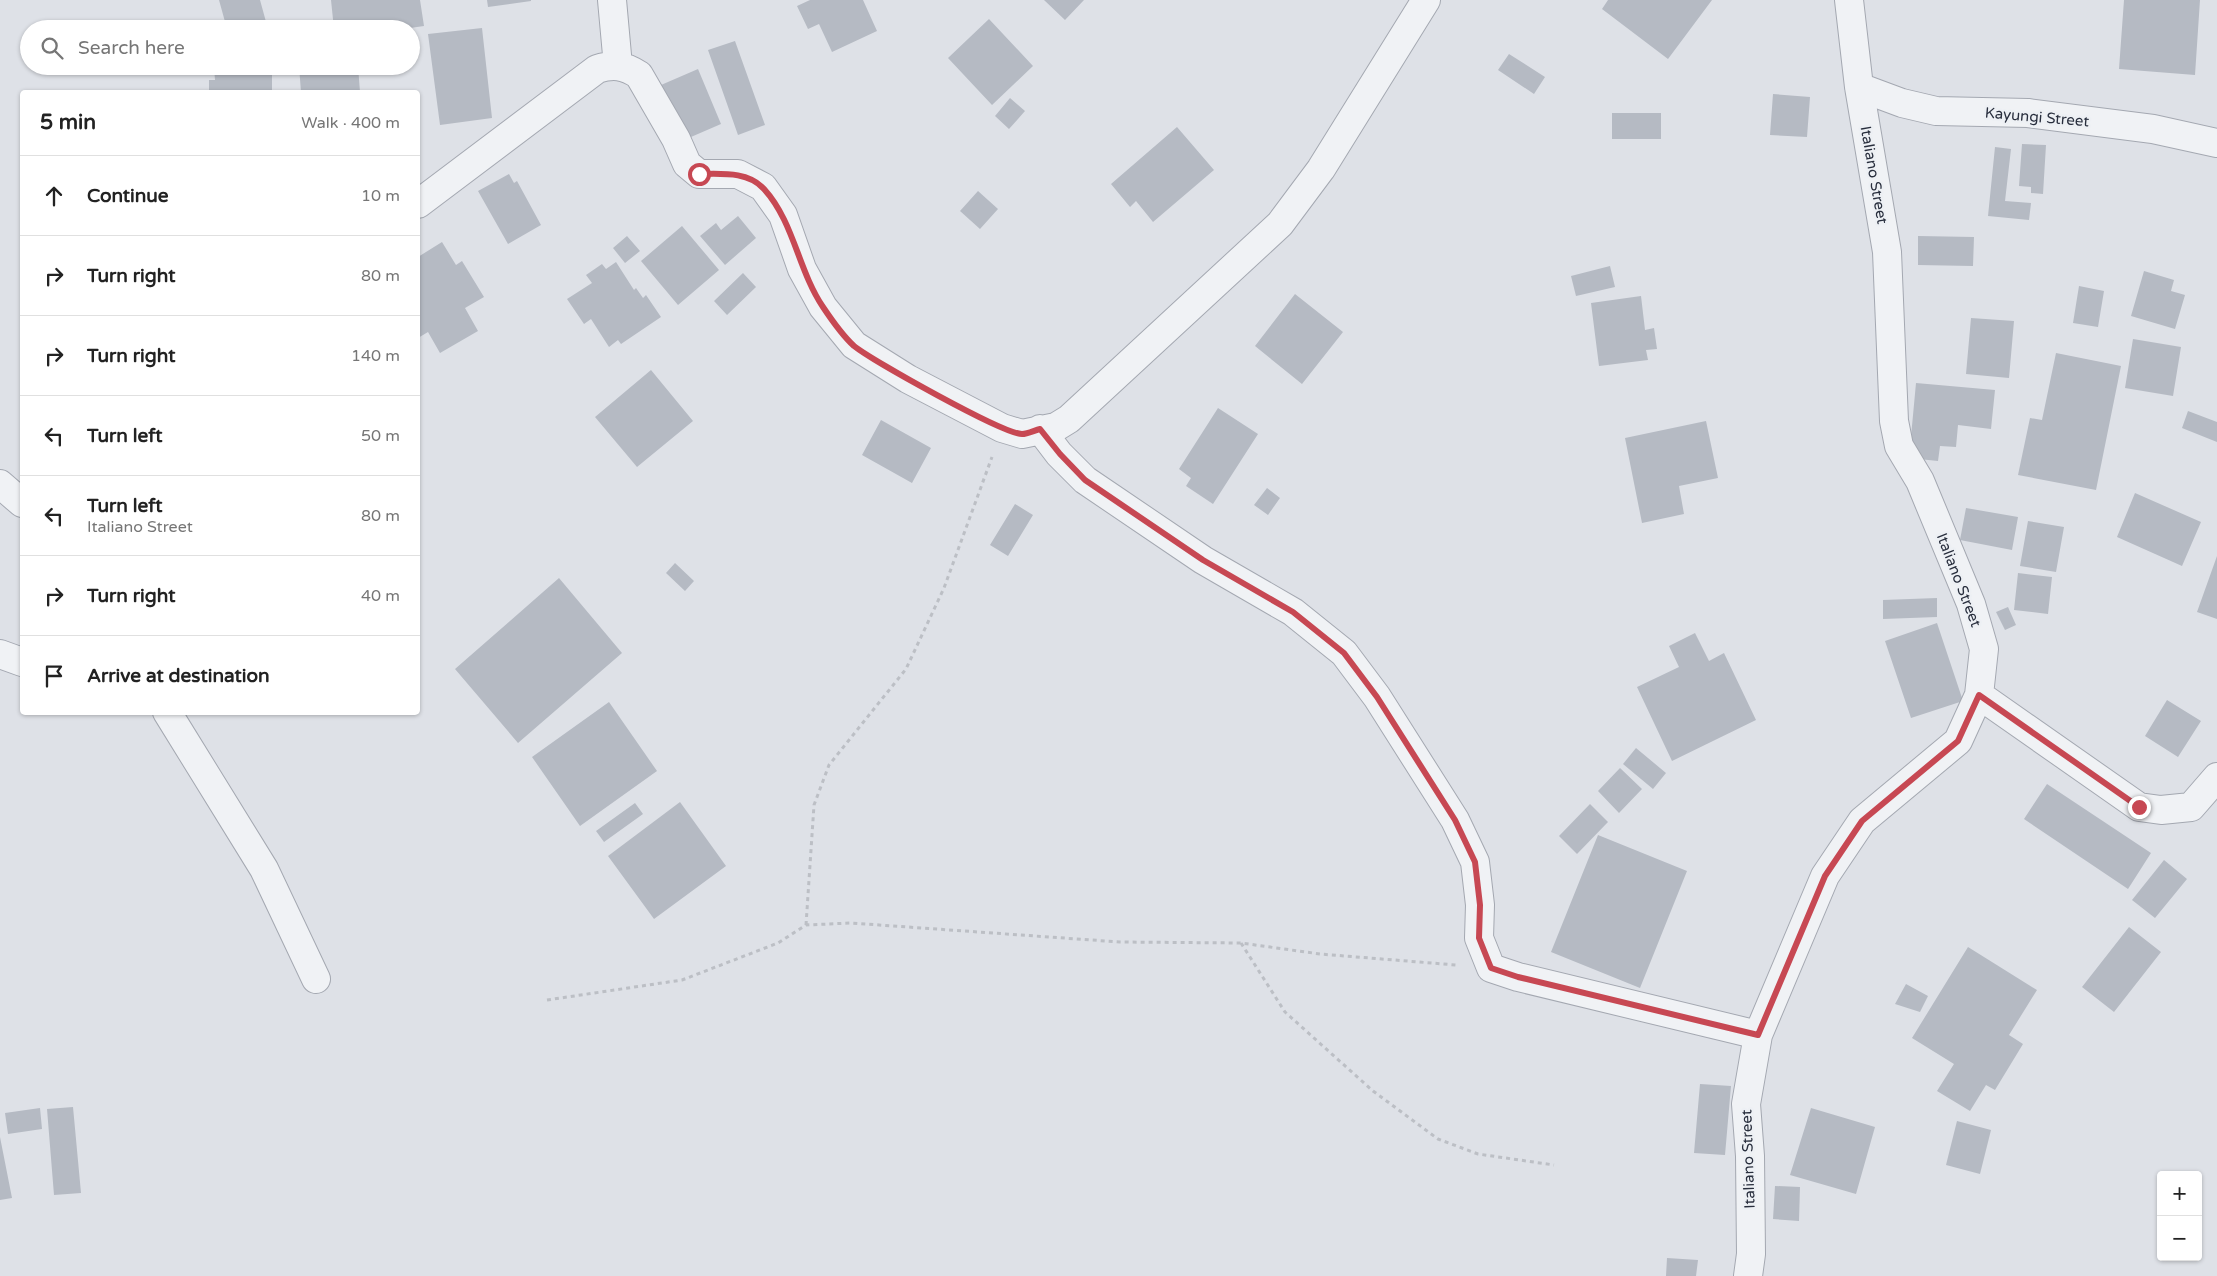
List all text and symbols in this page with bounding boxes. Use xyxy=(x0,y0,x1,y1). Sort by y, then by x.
search box xyxy=(20,20,420,75)
icon: search xyxy=(38,34,66,62)
text: Search here xyxy=(78,37,185,59)
street label: Kayungi Street xyxy=(1984,103,2090,131)
text: 5 min xyxy=(40,110,96,135)
text: Walk · 400 m xyxy=(301,113,400,133)
street label: Italiano Street xyxy=(1857,125,1892,226)
route start xyxy=(688,163,711,186)
icon: ahead xyxy=(40,182,68,210)
text: Continue xyxy=(87,185,169,207)
text: 10 m xyxy=(361,186,400,206)
icon: right xyxy=(40,262,68,290)
text: Turn right xyxy=(87,265,175,287)
text: 80 m xyxy=(361,266,400,286)
icon: right xyxy=(40,342,68,370)
text: Turn right xyxy=(87,345,175,367)
text: 140 m xyxy=(351,346,400,366)
icon: left xyxy=(40,422,68,450)
text: Turn left xyxy=(87,425,163,447)
text: 50 m xyxy=(361,426,400,446)
text: Turn left xyxy=(87,495,163,517)
icon: left xyxy=(40,502,68,530)
text: 80 m xyxy=(361,506,400,526)
text: Italiano Street xyxy=(87,517,193,537)
street label: Italiano Street xyxy=(1933,530,1985,630)
icon: right xyxy=(40,582,68,610)
text: Turn right xyxy=(87,585,175,607)
text: 40 m xyxy=(361,586,400,606)
icon: arrive xyxy=(40,662,68,690)
text: Arrive at destination xyxy=(87,665,270,687)
route end xyxy=(2128,796,2151,819)
street label: Italiano Street xyxy=(1737,1109,1759,1209)
map controls xyxy=(2157,1171,2202,1261)
button: + xyxy=(2157,1171,2202,1216)
button: − xyxy=(2157,1216,2202,1261)

